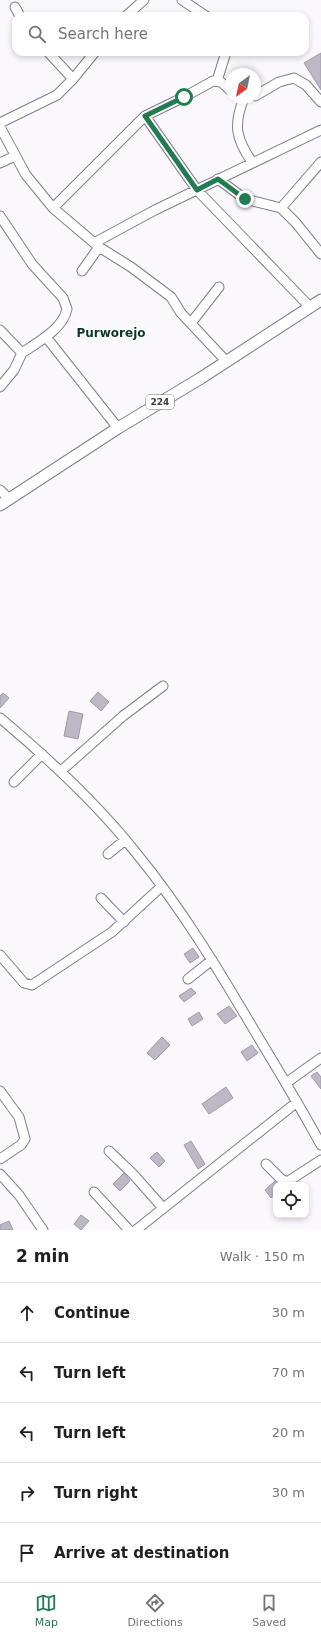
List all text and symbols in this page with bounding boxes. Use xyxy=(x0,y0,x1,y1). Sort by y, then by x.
search box xyxy=(12,12,309,56)
icon: search xyxy=(26,23,48,45)
text: Search here xyxy=(58,25,148,43)
north arrow xyxy=(225,68,261,104)
route start xyxy=(175,88,193,106)
route end xyxy=(236,190,254,208)
district label: Purworejo xyxy=(77,326,146,340)
road number: 224 xyxy=(146,395,174,409)
map controls xyxy=(273,1182,309,1218)
button: locate xyxy=(273,1182,309,1218)
text: 2 min xyxy=(16,1246,69,1266)
text: Walk · 150 m xyxy=(220,1249,305,1264)
icon: ahead xyxy=(16,1302,38,1324)
text: Continue xyxy=(54,1304,130,1322)
text: 30 m xyxy=(272,1305,305,1320)
icon: left xyxy=(16,1362,38,1384)
text: Turn left xyxy=(54,1364,126,1382)
text: 70 m xyxy=(272,1365,305,1380)
icon: left xyxy=(16,1422,38,1444)
text: Turn left xyxy=(54,1424,126,1442)
text: 20 m xyxy=(272,1425,305,1440)
icon: right xyxy=(16,1482,38,1504)
text: Turn right xyxy=(54,1484,138,1502)
text: 30 m xyxy=(272,1485,305,1500)
icon: arrive xyxy=(16,1542,38,1564)
text: Arrive at destination xyxy=(54,1544,229,1562)
tab: Map xyxy=(35,1592,58,1629)
tab: Directions xyxy=(127,1592,183,1629)
tab: Saved xyxy=(252,1592,286,1629)

